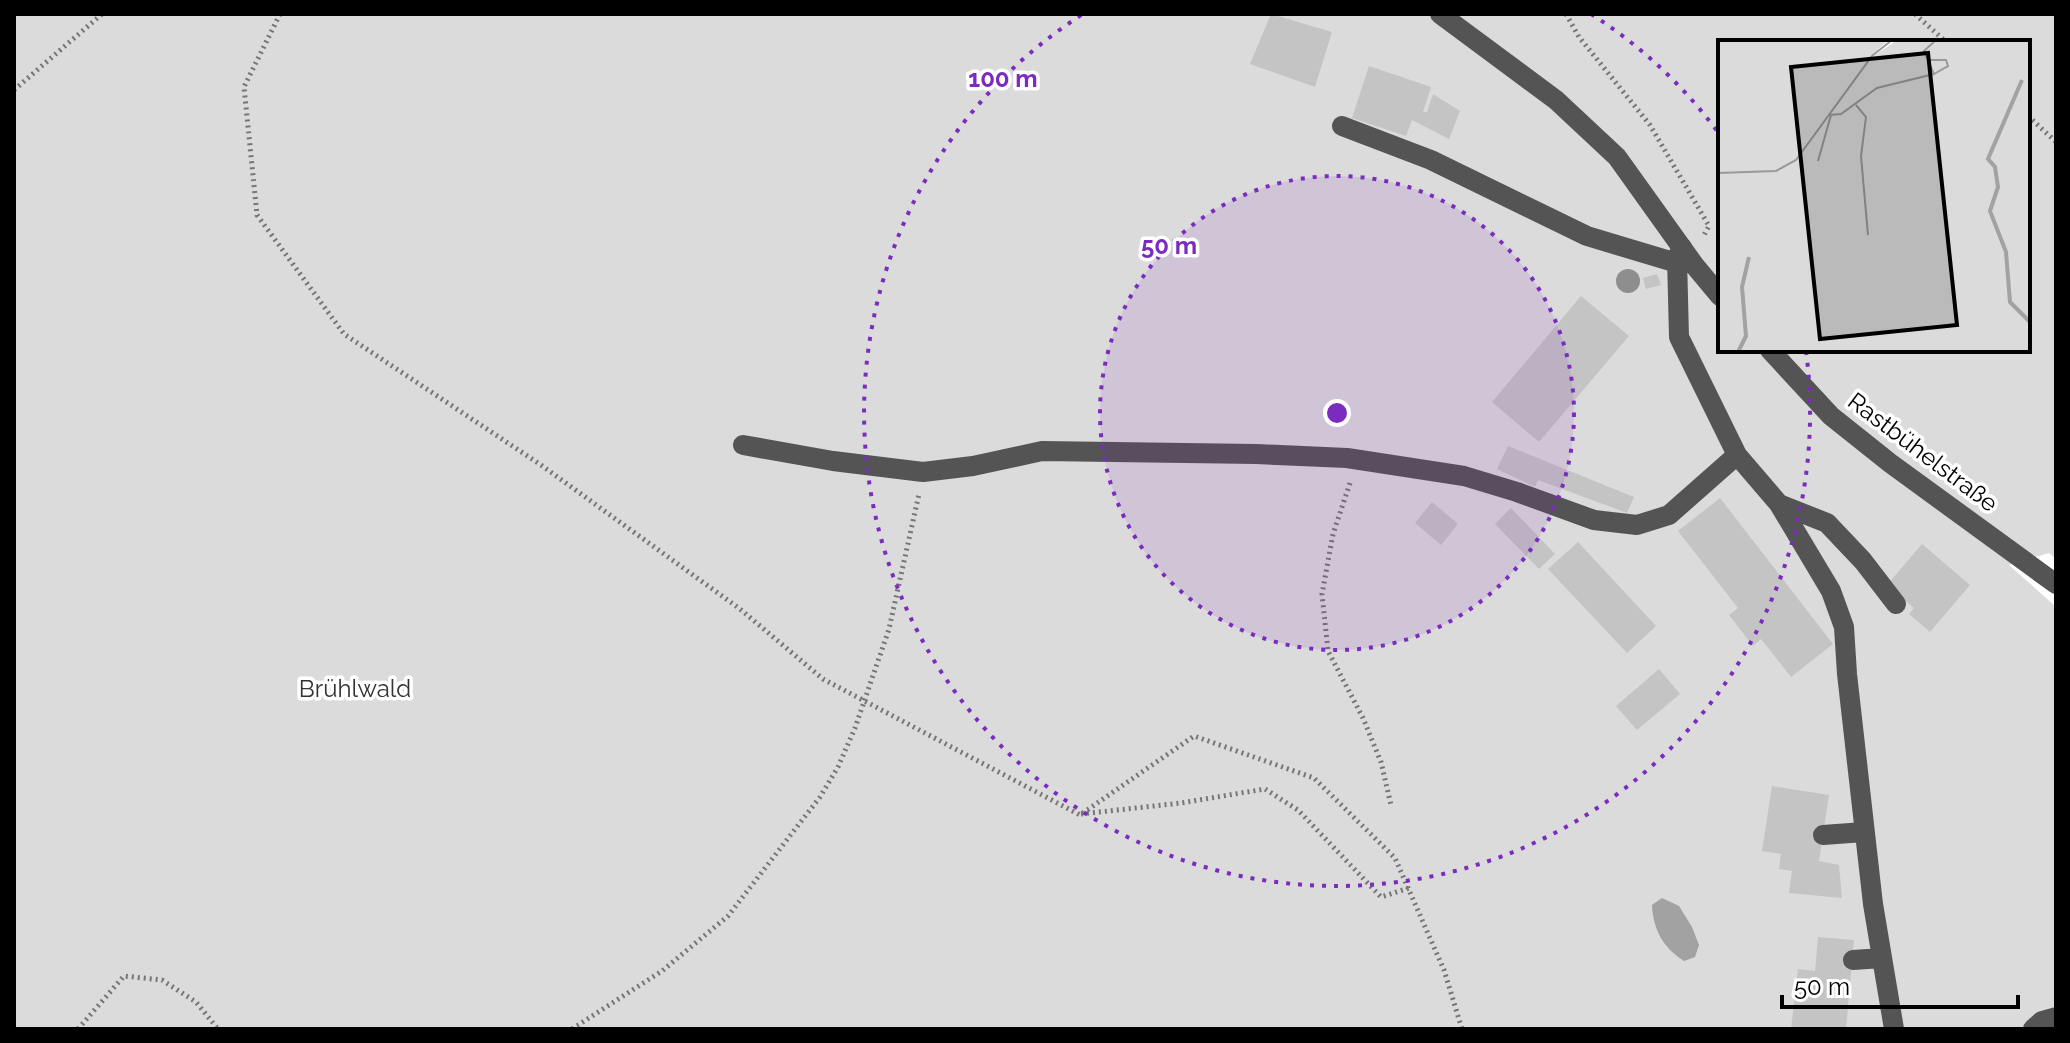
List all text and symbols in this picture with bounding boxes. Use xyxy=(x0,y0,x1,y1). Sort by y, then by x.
inset map xyxy=(1718,40,2030,352)
text: 100 m xyxy=(968,64,1038,93)
text: 50 m xyxy=(1141,231,1197,260)
street label: Rastbühelstraße xyxy=(1842,386,2004,518)
centre of rings xyxy=(1323,399,1351,427)
park label: Brühlwald xyxy=(299,674,411,703)
scale bar xyxy=(1782,959,2018,1009)
text: 50 m xyxy=(1794,972,1850,1001)

